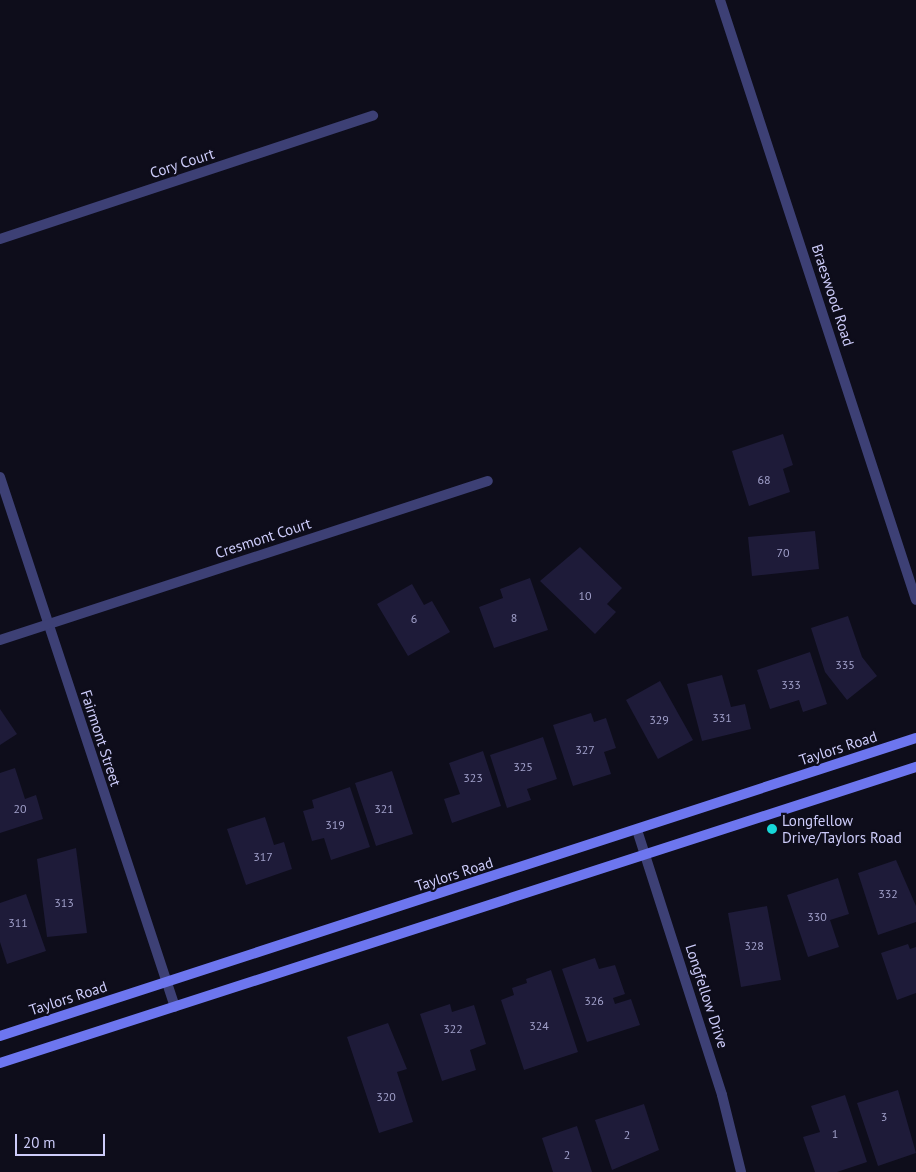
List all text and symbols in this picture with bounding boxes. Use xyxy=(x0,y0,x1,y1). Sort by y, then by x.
street label: Cory Court xyxy=(147,144,217,182)
street label: Braeswood Road xyxy=(808,242,858,348)
house number: 68 xyxy=(757,473,771,487)
street label: Cresmont Court xyxy=(213,514,313,562)
house number: 70 xyxy=(776,546,790,560)
house number: 10 xyxy=(578,589,592,603)
house number: 8 xyxy=(511,611,517,625)
house number: 6 xyxy=(411,612,417,626)
house number: 335 xyxy=(835,658,855,672)
house number: 333 xyxy=(781,678,801,692)
street label: Fairmont Street xyxy=(77,688,125,788)
house number: 331 xyxy=(712,711,732,725)
house number: 329 xyxy=(649,713,669,727)
street label: Taylors Road xyxy=(797,727,879,769)
house number: 327 xyxy=(575,743,595,757)
house number: 325 xyxy=(513,760,533,774)
house number: 323 xyxy=(463,771,483,785)
house number: 20 xyxy=(13,802,27,816)
house number: 321 xyxy=(374,802,394,816)
place label: Longfellow Drive/Taylors Road xyxy=(782,811,902,846)
house number: 319 xyxy=(325,818,345,832)
marker: Longfellow Drive/Taylors Road xyxy=(766,823,778,835)
house number: 317 xyxy=(253,850,273,864)
street label: Taylors Road xyxy=(413,853,495,895)
house number: 332 xyxy=(878,887,898,901)
house number: 313 xyxy=(54,896,74,910)
house number: 330 xyxy=(807,910,827,924)
house number: 311 xyxy=(8,916,28,930)
house number: 328 xyxy=(744,939,764,953)
street label: Longfellow Drive xyxy=(682,942,732,1050)
street label: Taylors Road xyxy=(27,977,109,1019)
house number: 326 xyxy=(584,994,604,1008)
house number: 324 xyxy=(529,1019,549,1033)
house number: 322 xyxy=(443,1022,463,1036)
house number: 320 xyxy=(376,1090,396,1104)
house number: 3 xyxy=(881,1110,887,1124)
scale bar xyxy=(18,1124,108,1156)
house number: 1 xyxy=(832,1127,838,1141)
house number: 2 xyxy=(624,1128,630,1142)
text: 20 m xyxy=(23,1133,56,1152)
house number: 2 xyxy=(564,1148,570,1162)

